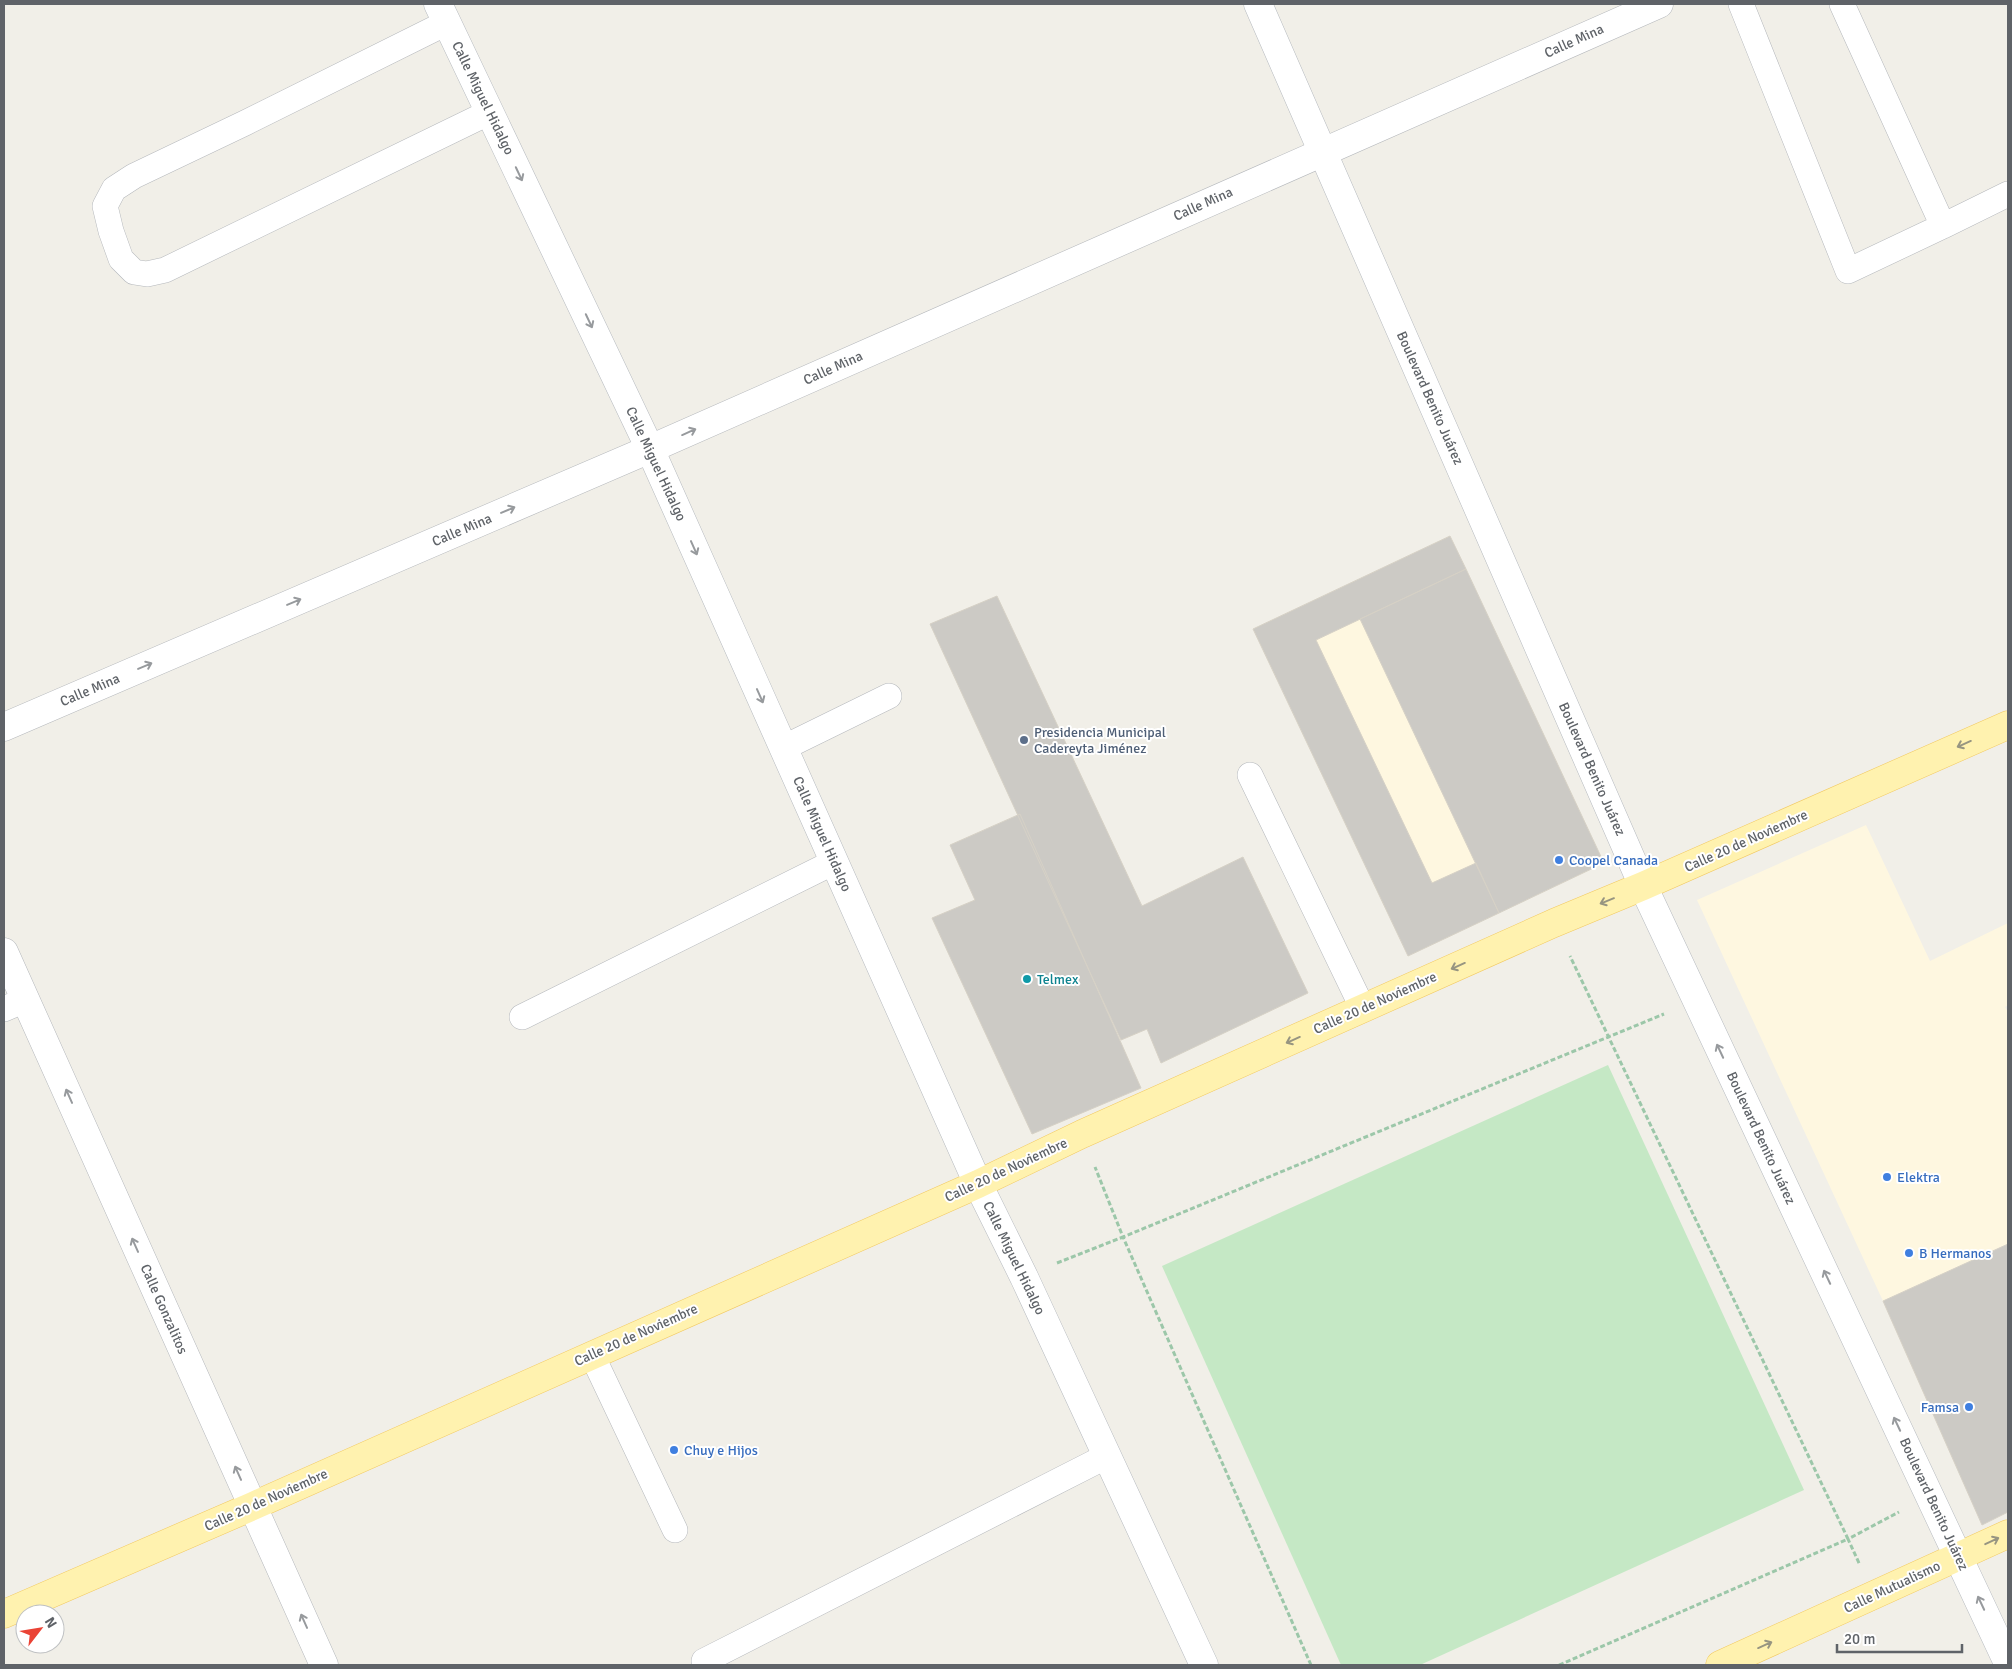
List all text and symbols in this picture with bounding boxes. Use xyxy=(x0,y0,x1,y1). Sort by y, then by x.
street label: Calle Mina xyxy=(1542,20,1606,62)
street label: Calle Miguel Hidalgo xyxy=(448,38,518,158)
one-way arrow xyxy=(515,166,525,181)
street label: Calle Mina xyxy=(1171,183,1235,225)
one-way arrow xyxy=(585,313,594,328)
street label: Boulevard Benito Juárez xyxy=(1393,329,1467,467)
street label: Calle Mina xyxy=(801,347,865,389)
street label: Calle Miguel Hidalgo xyxy=(622,404,690,524)
one-way arrow xyxy=(681,427,696,437)
one-way arrow xyxy=(500,505,515,515)
street label: Calle Mina xyxy=(430,510,494,550)
one-way arrow xyxy=(689,540,699,555)
one-way arrow xyxy=(286,597,301,607)
one-way arrow xyxy=(137,661,152,671)
street label: Calle Mina xyxy=(58,670,122,710)
one-way arrow xyxy=(756,688,766,703)
street label: Boulevard Benito Juárez xyxy=(1555,700,1629,838)
place label: Presidencia Municipal Cadereyta Jiménez xyxy=(1034,724,1166,757)
marker: Presidencia Municipal Cadereyta Jiménez xyxy=(1018,734,1030,746)
one-way arrow xyxy=(1957,740,1972,750)
street label: Calle Miguel Hidalgo xyxy=(789,774,855,894)
street label: Calle 20 de Noviembre xyxy=(1682,806,1810,876)
place label: Coopel Canada xyxy=(1569,852,1658,869)
marker: Coopel Canada xyxy=(1553,854,1565,866)
one-way arrow xyxy=(1600,897,1615,907)
one-way arrow xyxy=(1451,962,1466,972)
street label: Calle 20 de Noviembre xyxy=(1311,968,1439,1038)
place label: Telmex xyxy=(1037,971,1079,988)
marker: Telmex xyxy=(1021,973,1033,985)
one-way arrow xyxy=(1286,1035,1301,1045)
one-way arrow xyxy=(1715,1044,1724,1059)
street label: Boulevard Benito Juárez xyxy=(1723,1069,1799,1207)
one-way arrow xyxy=(63,1089,73,1104)
street label: Calle 20 de Noviembre xyxy=(942,1134,1070,1206)
place label: Elektra xyxy=(1897,1169,1940,1186)
marker: Elektra xyxy=(1881,1171,1893,1183)
street label: Calle Miguel Hidalgo xyxy=(979,1198,1049,1318)
one-way arrow xyxy=(130,1238,140,1253)
place label: B Hermanos xyxy=(1919,1245,1991,1262)
marker: B Hermanos xyxy=(1903,1247,1915,1259)
street label: Calle Gonzalitos xyxy=(137,1261,191,1357)
one-way arrow xyxy=(1822,1270,1831,1285)
street label: Calle 20 de Noviembre xyxy=(572,1300,700,1370)
place label: Famsa xyxy=(1921,1399,1959,1416)
marker: Famsa xyxy=(1963,1401,1975,1413)
one-way arrow xyxy=(1892,1417,1901,1432)
street label: Boulevard Benito Juárez xyxy=(1896,1435,1972,1573)
place label: Chuy e Hijos xyxy=(684,1442,758,1459)
marker: Chuy e Hijos xyxy=(668,1444,680,1456)
street label: Calle 20 de Noviembre xyxy=(202,1465,330,1535)
one-way arrow xyxy=(232,1466,242,1481)
one-way arrow xyxy=(1984,1536,1999,1546)
street label: Calle Mutualismo xyxy=(1841,1557,1943,1617)
one-way arrow xyxy=(1975,1595,1985,1610)
north arrow xyxy=(15,1604,65,1654)
text: N xyxy=(41,1614,61,1631)
one-way arrow xyxy=(299,1614,309,1629)
scale bar xyxy=(1837,1622,1962,1654)
text: 20 m xyxy=(1844,1630,1875,1648)
one-way arrow xyxy=(1757,1640,1772,1650)

